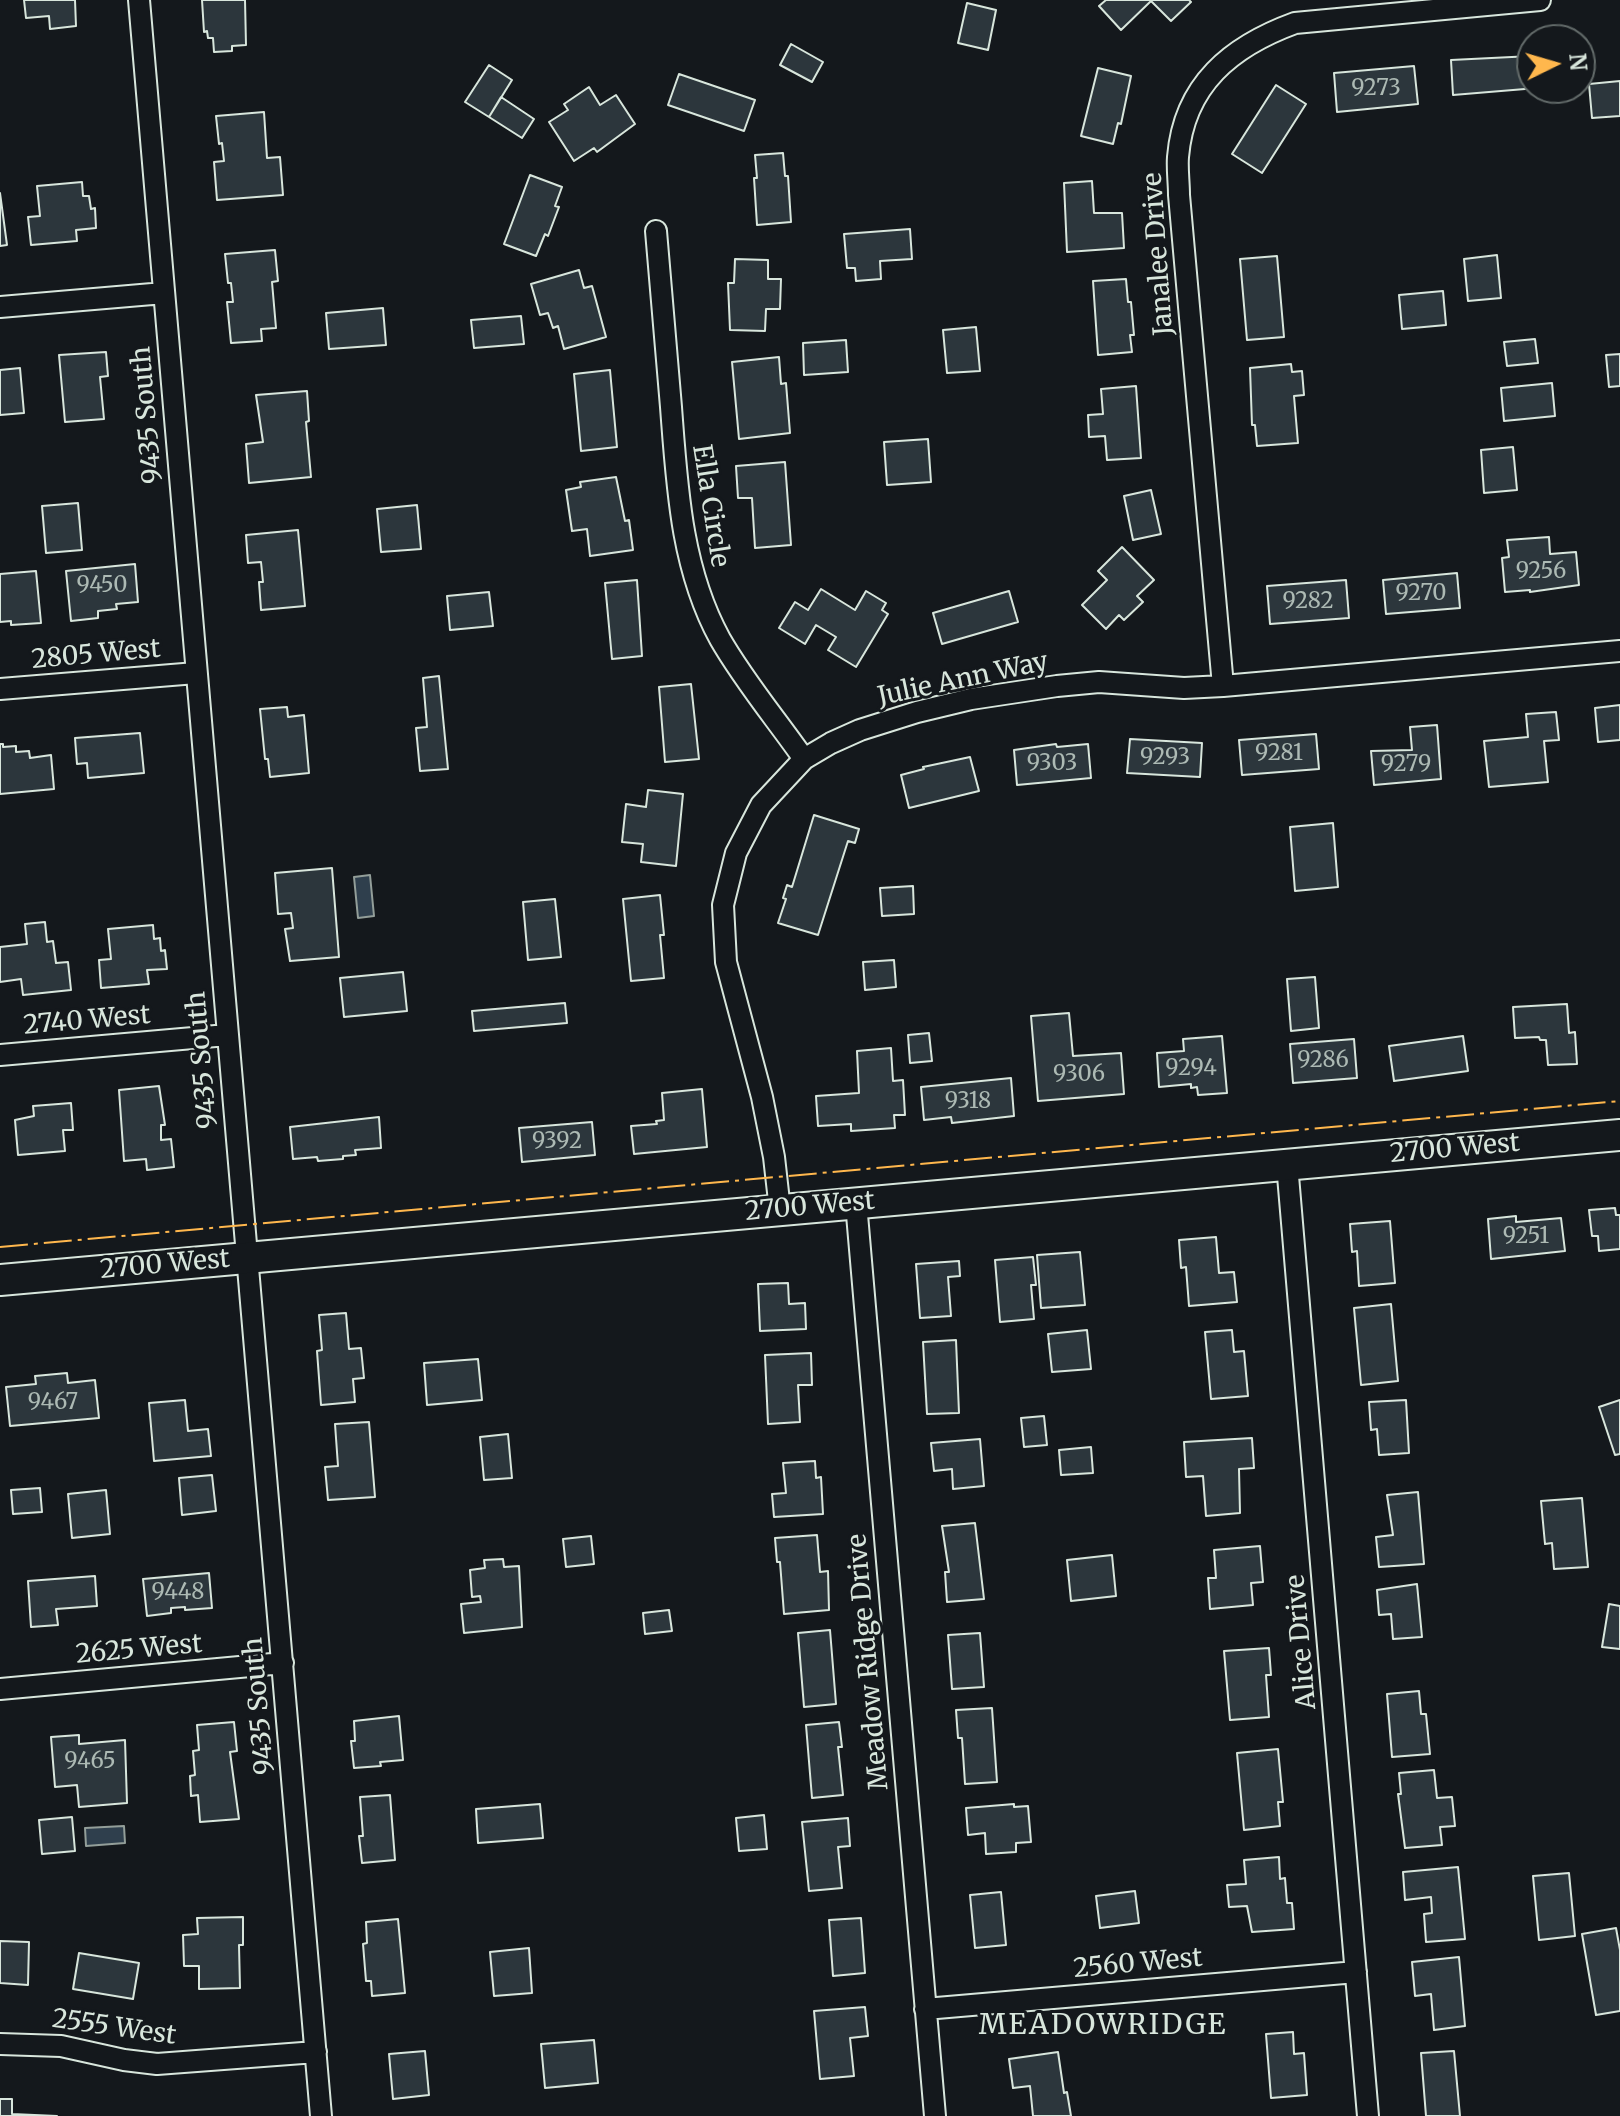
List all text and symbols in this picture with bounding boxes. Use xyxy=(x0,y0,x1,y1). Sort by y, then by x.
north arrow xyxy=(1516,24,1596,104)
text: N xyxy=(1563,52,1593,72)
house number: 9273 xyxy=(1351,76,1401,102)
street label: Janalee Drive xyxy=(1138,171,1180,337)
street label: 9435 South xyxy=(126,345,170,485)
street label: Ella Circle xyxy=(685,443,735,569)
house number: 9256 xyxy=(1516,559,1566,585)
house number: 9450 xyxy=(76,573,128,599)
house number: 9270 xyxy=(1395,581,1447,607)
house number: 9282 xyxy=(1282,589,1334,615)
street label: 2805 West xyxy=(30,634,162,676)
street label: Julie Ann Way xyxy=(875,647,1051,713)
house number: 9281 xyxy=(1255,741,1303,767)
house number: 9293 xyxy=(1140,745,1190,771)
house number: 9303 xyxy=(1027,751,1077,777)
house number: 9279 xyxy=(1381,752,1431,778)
street label: 9435 South xyxy=(181,990,225,1130)
street label: 2740 West xyxy=(22,1000,152,1042)
house number: 9286 xyxy=(1297,1048,1349,1074)
house number: 9294 xyxy=(1165,1056,1217,1082)
house number: 9306 xyxy=(1053,1062,1105,1088)
house number: 9318 xyxy=(945,1089,991,1115)
street label: 2700 West xyxy=(1389,1128,1521,1170)
house number: 9392 xyxy=(532,1129,582,1155)
street label: 2700 West xyxy=(744,1186,876,1228)
house number: 9251 xyxy=(1503,1224,1549,1250)
street label: 2700 West xyxy=(99,1244,231,1286)
house number: 9467 xyxy=(28,1390,78,1416)
street label: Meadow Ridge Drive xyxy=(842,1533,896,1791)
street label: Alice Drive xyxy=(1281,1573,1323,1711)
house number: 9448 xyxy=(152,1580,204,1606)
street label: 2625 West xyxy=(74,1629,204,1671)
street label: 9435 South xyxy=(238,1636,282,1776)
house number: 9465 xyxy=(64,1749,116,1775)
street label: 2560 West xyxy=(1072,1943,1204,1985)
street label: 2555 West xyxy=(50,2004,178,2052)
district label: MEADOWRIDGE xyxy=(979,2009,1227,2043)

